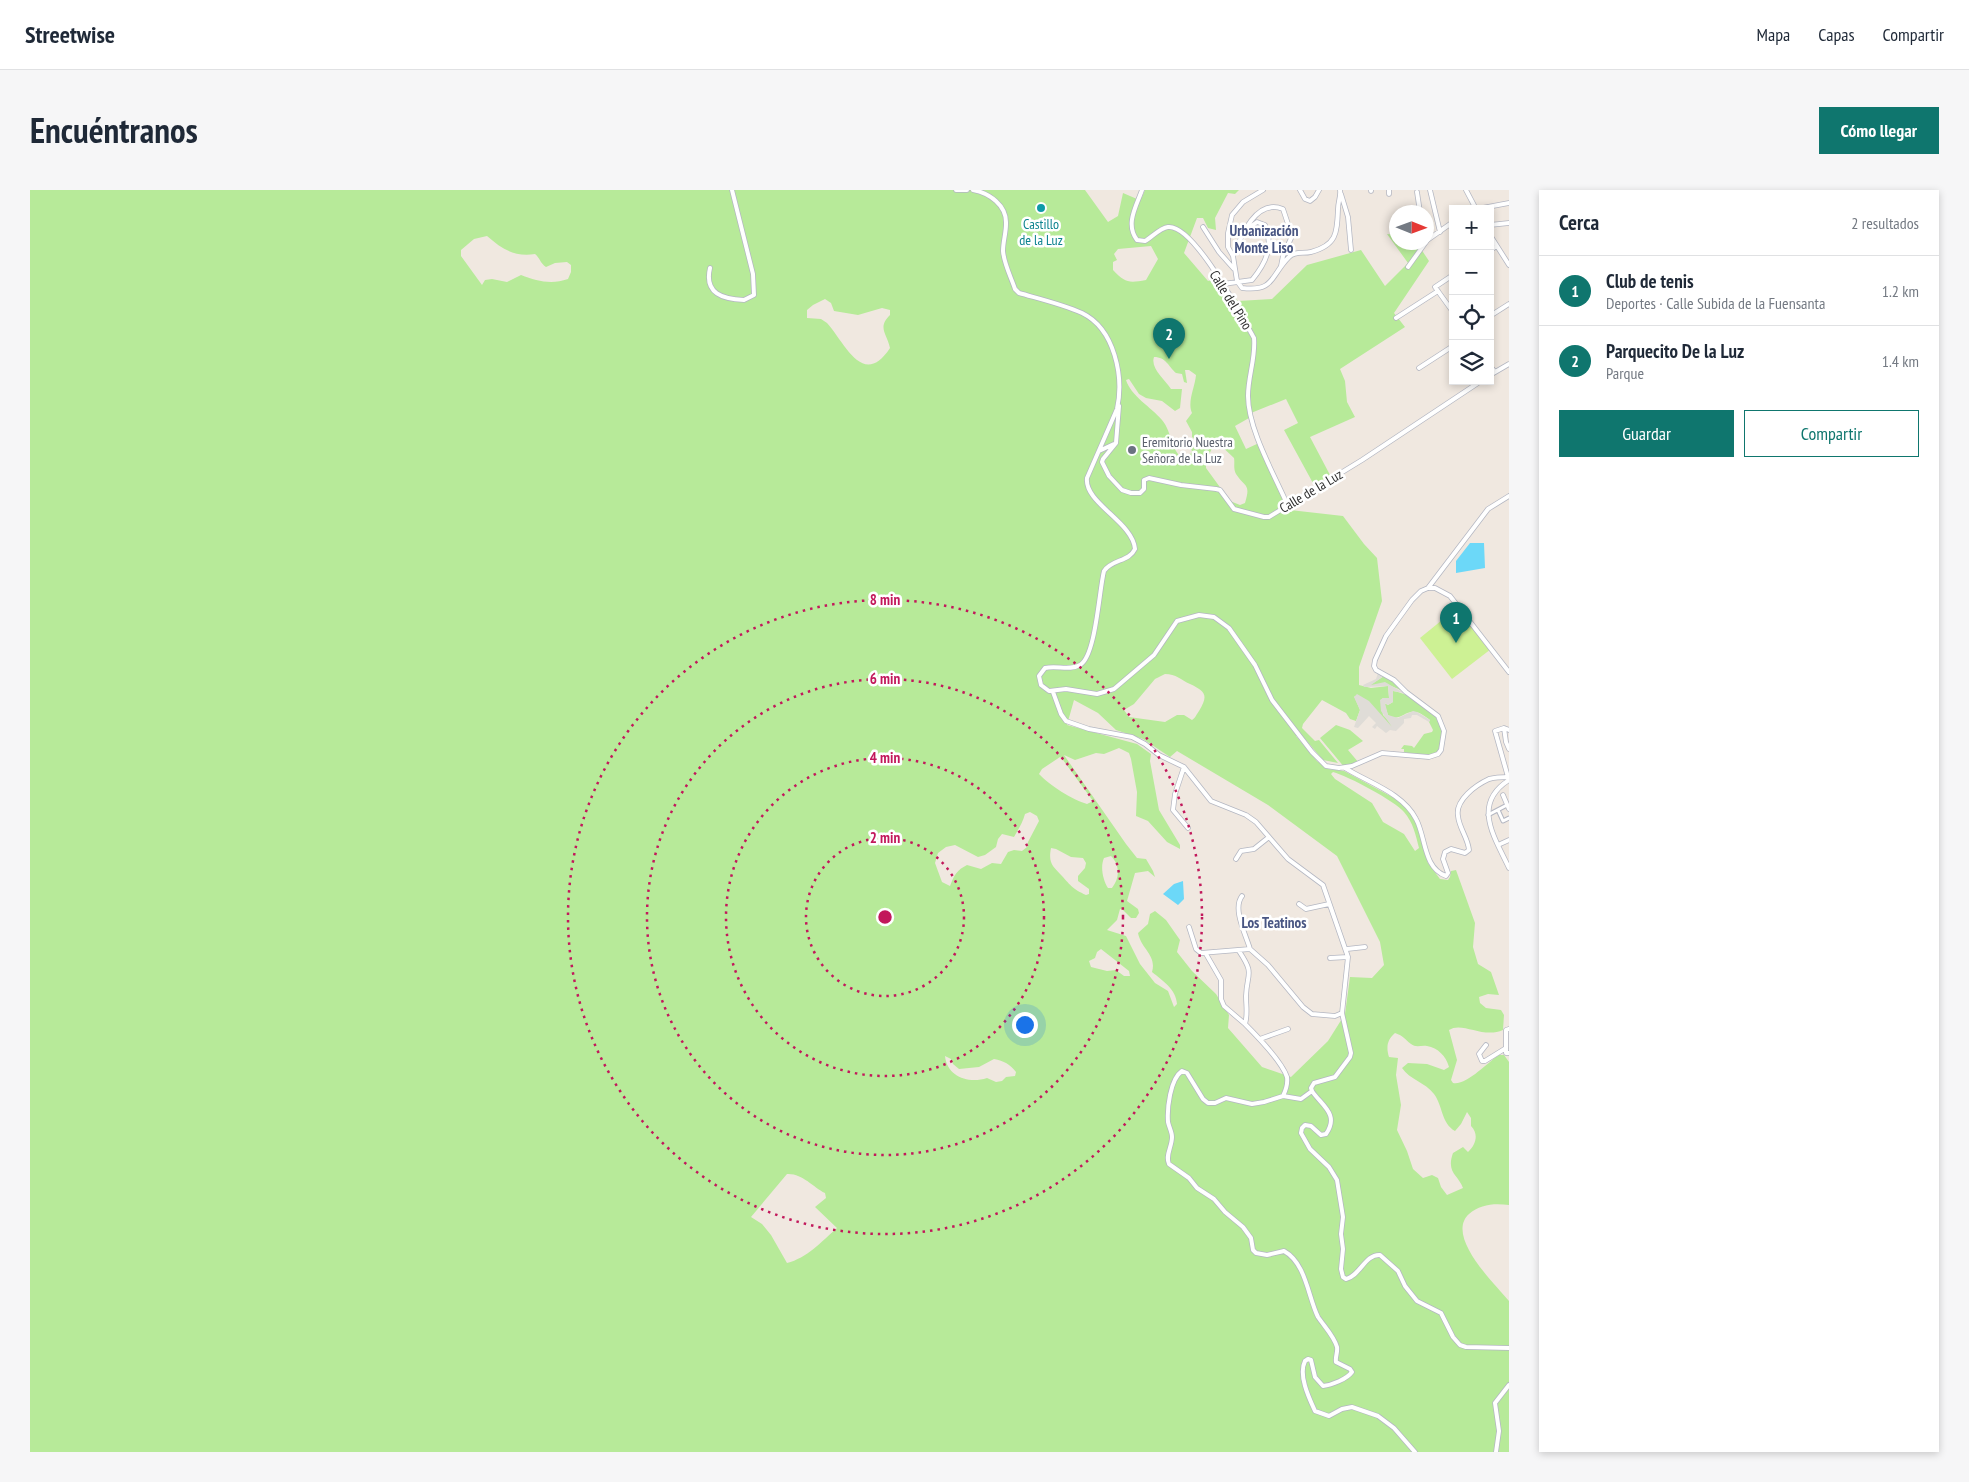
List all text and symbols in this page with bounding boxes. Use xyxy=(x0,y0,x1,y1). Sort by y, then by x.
text: Streetwise xyxy=(25,19,115,50)
text: Mapa xyxy=(1757,23,1790,46)
text: Capas xyxy=(1818,23,1855,46)
text: Compartir xyxy=(1883,23,1944,46)
text: Encuéntranos xyxy=(30,107,198,153)
button: Cómo llegar xyxy=(1819,107,1939,154)
marker: Castillo de la Luz xyxy=(1035,202,1047,214)
north arrow xyxy=(1389,205,1434,250)
map controls xyxy=(1449,205,1494,385)
button: + xyxy=(1449,205,1494,250)
text: Cerca xyxy=(1559,209,1599,236)
text: 2 resultados xyxy=(1851,213,1919,233)
place label: Castillo de la Luz xyxy=(1019,215,1063,249)
district label: Urbanización Monte Liso xyxy=(1229,221,1299,257)
button: − xyxy=(1449,250,1494,295)
street label: Calle del Pino xyxy=(1206,267,1256,333)
text: Club de tenis xyxy=(1606,269,1694,293)
text: 1 xyxy=(1571,281,1579,301)
text: 1.2 km xyxy=(1882,281,1919,301)
text: Deportes · Calle Subida de la Fuensanta xyxy=(1606,293,1825,313)
button: locate xyxy=(1449,295,1494,340)
pin: 2 xyxy=(1153,318,1185,359)
text: Parquecito De la Luz xyxy=(1606,339,1744,363)
button: layers xyxy=(1449,340,1494,385)
text: 2 xyxy=(1571,351,1579,371)
text: 1.4 km xyxy=(1882,351,1919,371)
text: Parque xyxy=(1606,363,1644,383)
button: Guardar xyxy=(1559,410,1734,457)
button: Compartir xyxy=(1744,410,1919,457)
place label: Eremitorio Nuestra Señora de la Luz xyxy=(1142,433,1233,467)
marker: Eremitorio Nuestra Señora de la Luz xyxy=(1126,444,1138,456)
street label: Calle de la Luz xyxy=(1276,465,1346,517)
text: 8 min xyxy=(870,590,900,609)
pin: 1 xyxy=(1440,602,1472,643)
text: 6 min xyxy=(870,669,900,688)
text: 4 min xyxy=(870,748,900,767)
text: 2 min xyxy=(870,828,900,847)
centre of rings xyxy=(876,908,894,926)
district label: Los Teatinos xyxy=(1241,913,1307,932)
your location xyxy=(1012,1012,1038,1038)

